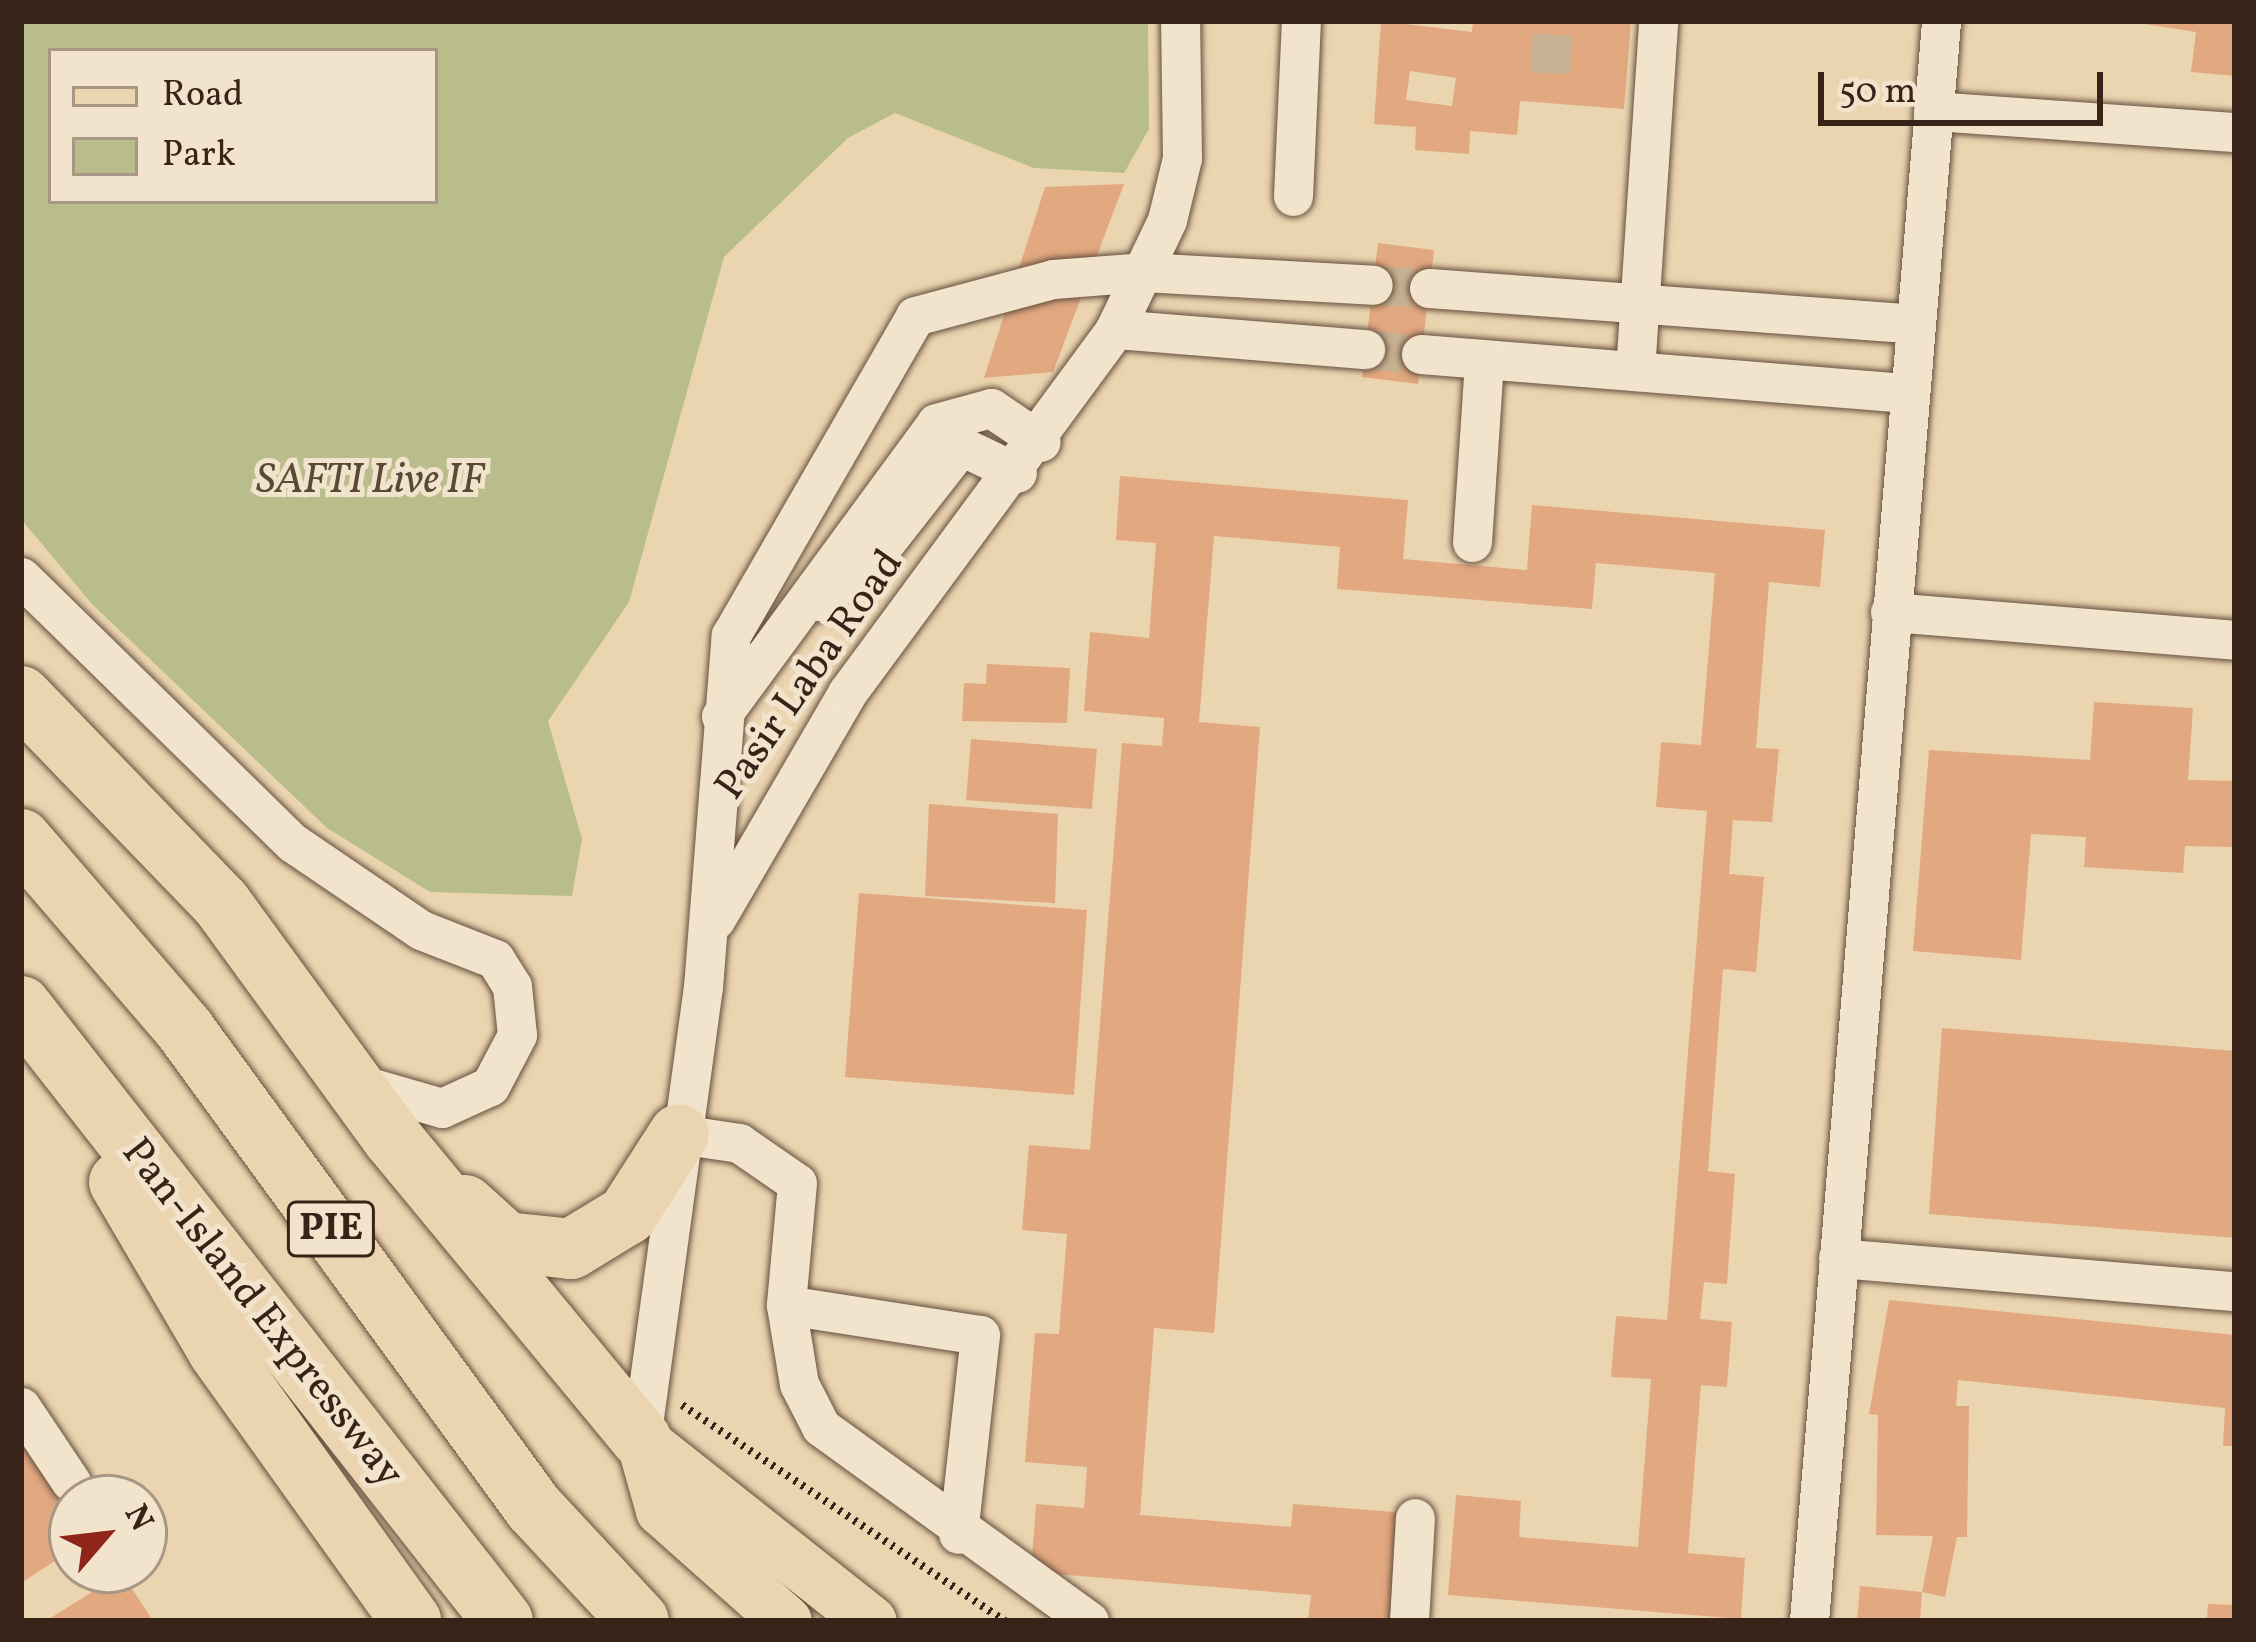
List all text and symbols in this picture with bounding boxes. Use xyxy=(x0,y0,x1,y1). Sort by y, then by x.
legend xyxy=(48,48,438,204)
scale bar xyxy=(1824,48,2109,122)
text: 50 m xyxy=(1839,68,1916,118)
text: Road xyxy=(162,71,243,121)
text: Park xyxy=(162,131,236,181)
park label: SAFTI Live IF xyxy=(256,457,484,507)
street label: Pasir Laba Road xyxy=(706,541,916,811)
street label: Pan-Island Expressway xyxy=(109,1129,413,1499)
road number: PIE xyxy=(286,1196,376,1262)
north arrow xyxy=(48,1474,168,1594)
text: N xyxy=(111,1497,163,1540)

